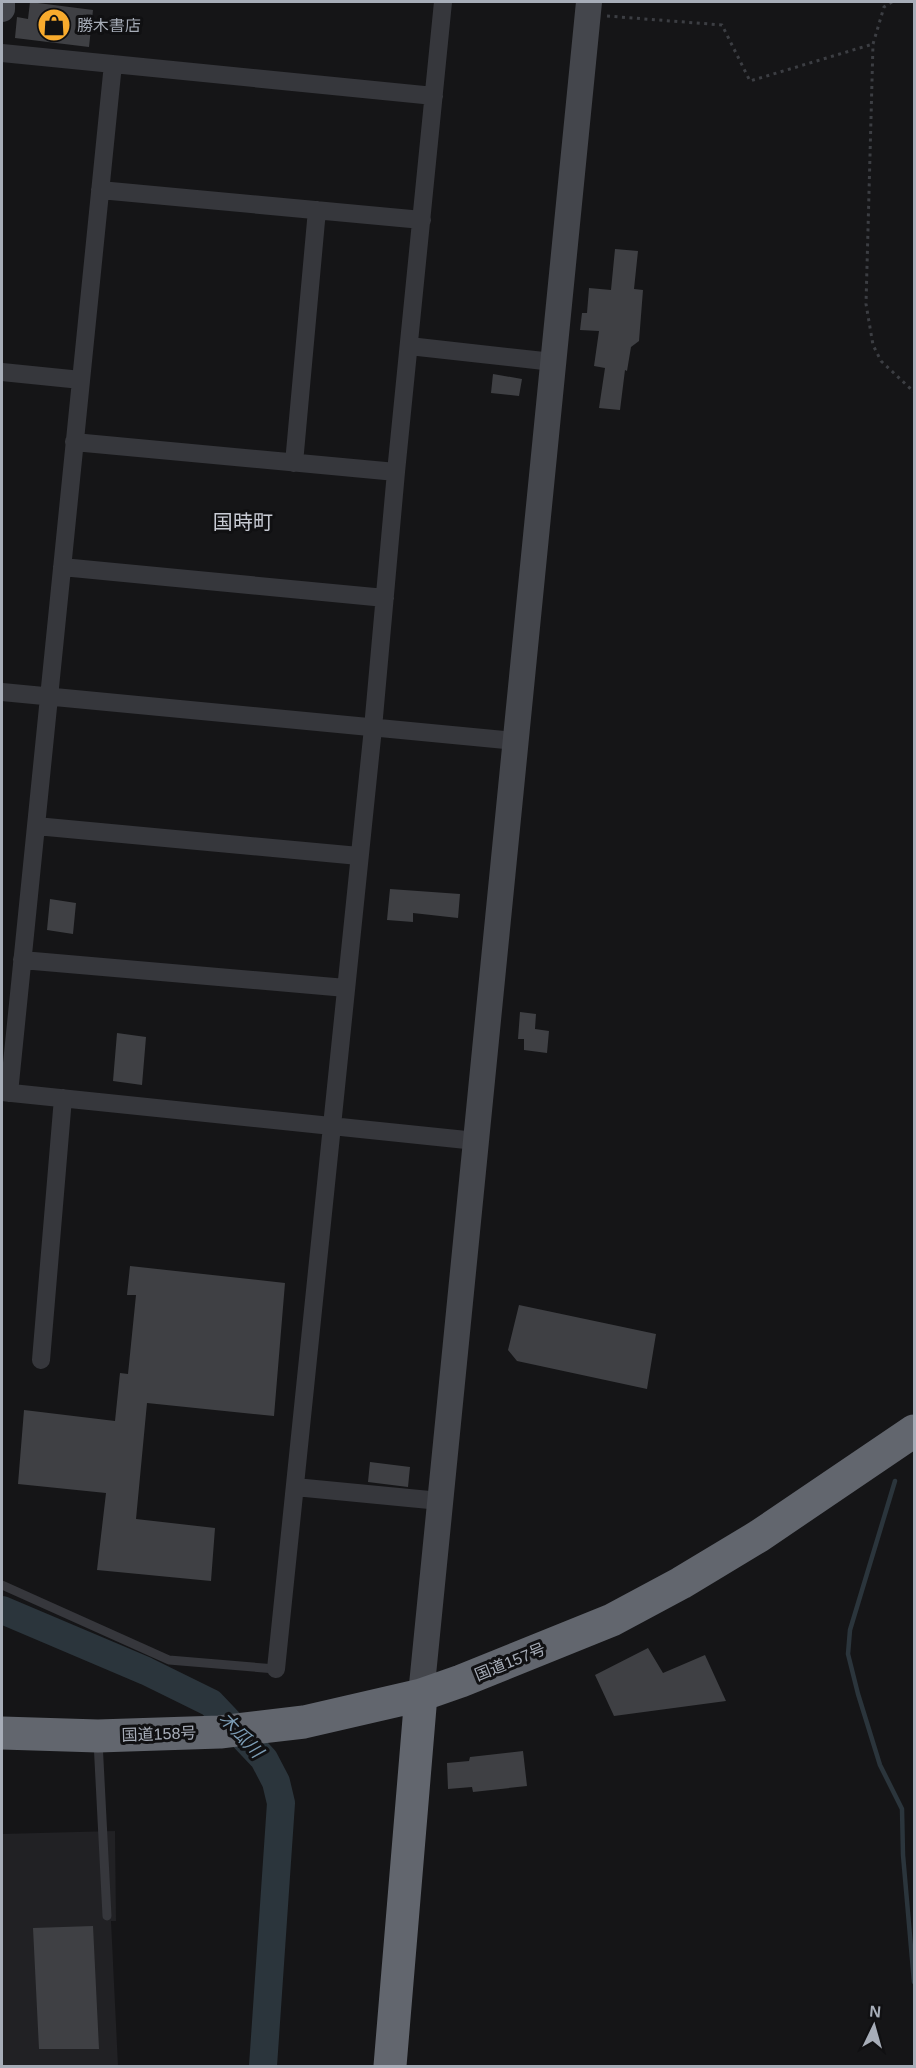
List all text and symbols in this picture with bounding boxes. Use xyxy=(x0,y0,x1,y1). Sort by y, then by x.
shop icon: 勝木書店 xyxy=(36,7,72,43)
place label: 勝木書店 xyxy=(77,17,141,34)
district label: 国時町 xyxy=(213,511,273,533)
street label: 国道157号 xyxy=(472,1640,548,1684)
water label: 木瓜川 xyxy=(215,1708,268,1763)
street label: 国道158号 xyxy=(121,1724,197,1744)
north arrow xyxy=(844,1996,904,2056)
text: N xyxy=(869,2003,882,2021)

